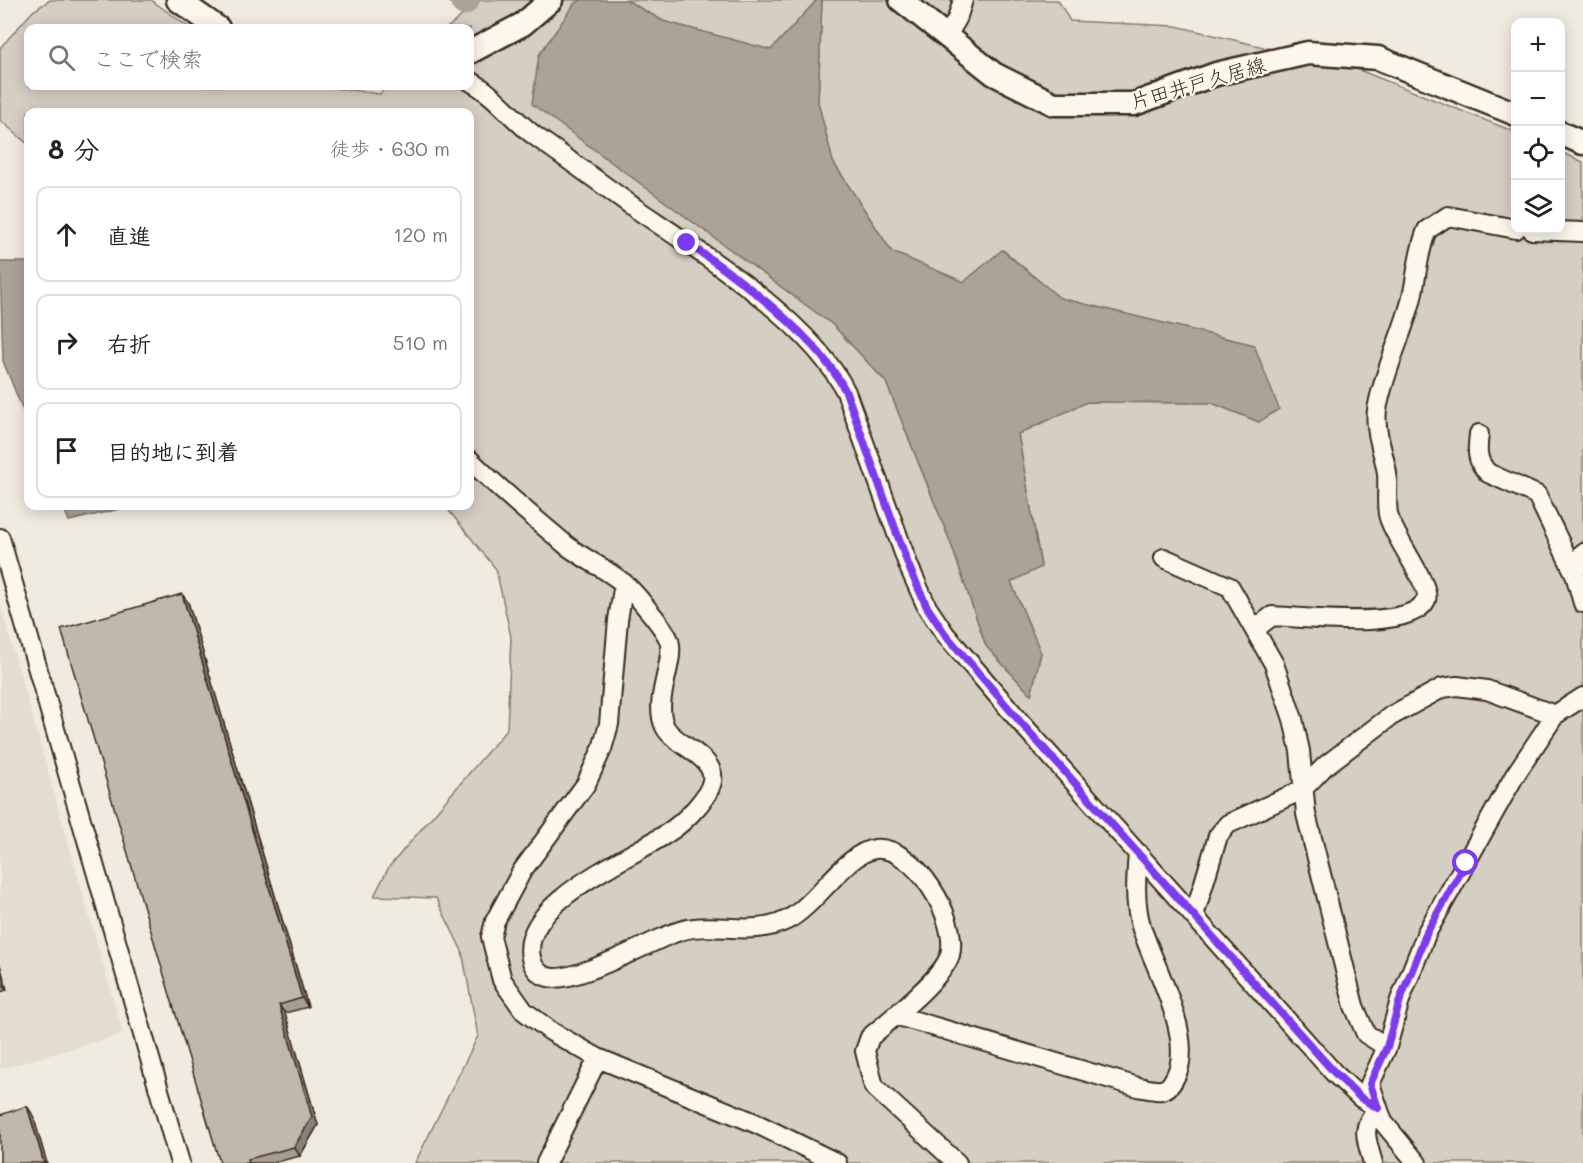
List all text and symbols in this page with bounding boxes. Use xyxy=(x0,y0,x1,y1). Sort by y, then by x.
map controls xyxy=(1511,18,1565,234)
button: + xyxy=(1511,18,1565,72)
search box xyxy=(24,24,474,90)
icon: search xyxy=(45,41,78,74)
text: ここで検索 xyxy=(93,44,203,73)
street label: 片田井戸久居線 xyxy=(1127,50,1269,114)
button: − xyxy=(1511,72,1565,126)
button: locate xyxy=(1511,126,1565,180)
text: 8 分 xyxy=(48,132,99,166)
text: 徒歩 · 630 m xyxy=(330,135,450,161)
button: layers xyxy=(1511,180,1565,234)
icon: ahead xyxy=(50,218,83,251)
text: 直進 xyxy=(107,221,151,250)
text: 120 m xyxy=(393,221,448,247)
route end xyxy=(673,229,699,255)
icon: right xyxy=(50,326,83,359)
text: 右折 xyxy=(107,329,151,358)
text: 510 m xyxy=(393,329,448,355)
icon: arrive xyxy=(50,434,83,467)
text: 目的地に到着 xyxy=(107,437,239,466)
route start xyxy=(1452,849,1478,875)

